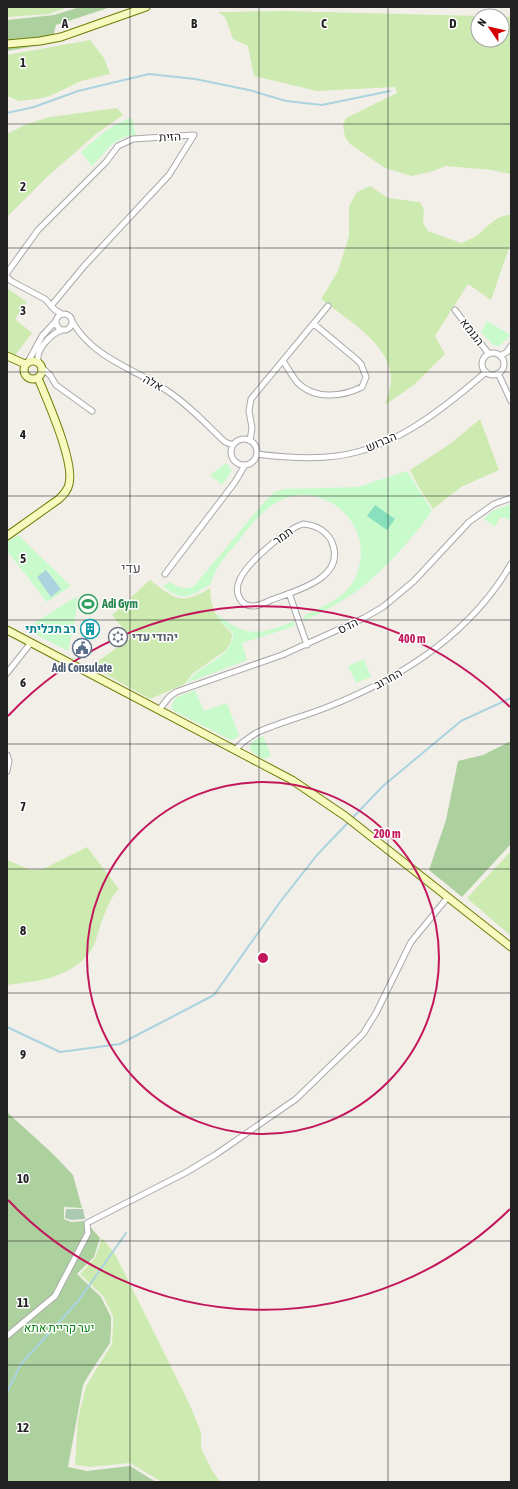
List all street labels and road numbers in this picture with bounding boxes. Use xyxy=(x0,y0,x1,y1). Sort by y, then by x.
street label: הזית xyxy=(158,129,182,145)
street label: הגומא xyxy=(457,316,487,348)
street label: אלה xyxy=(140,372,166,394)
street label: הברוש xyxy=(363,429,399,455)
street label: תמר xyxy=(270,524,296,548)
street label: הדס xyxy=(336,615,360,637)
street label: החרוב xyxy=(371,666,405,692)

